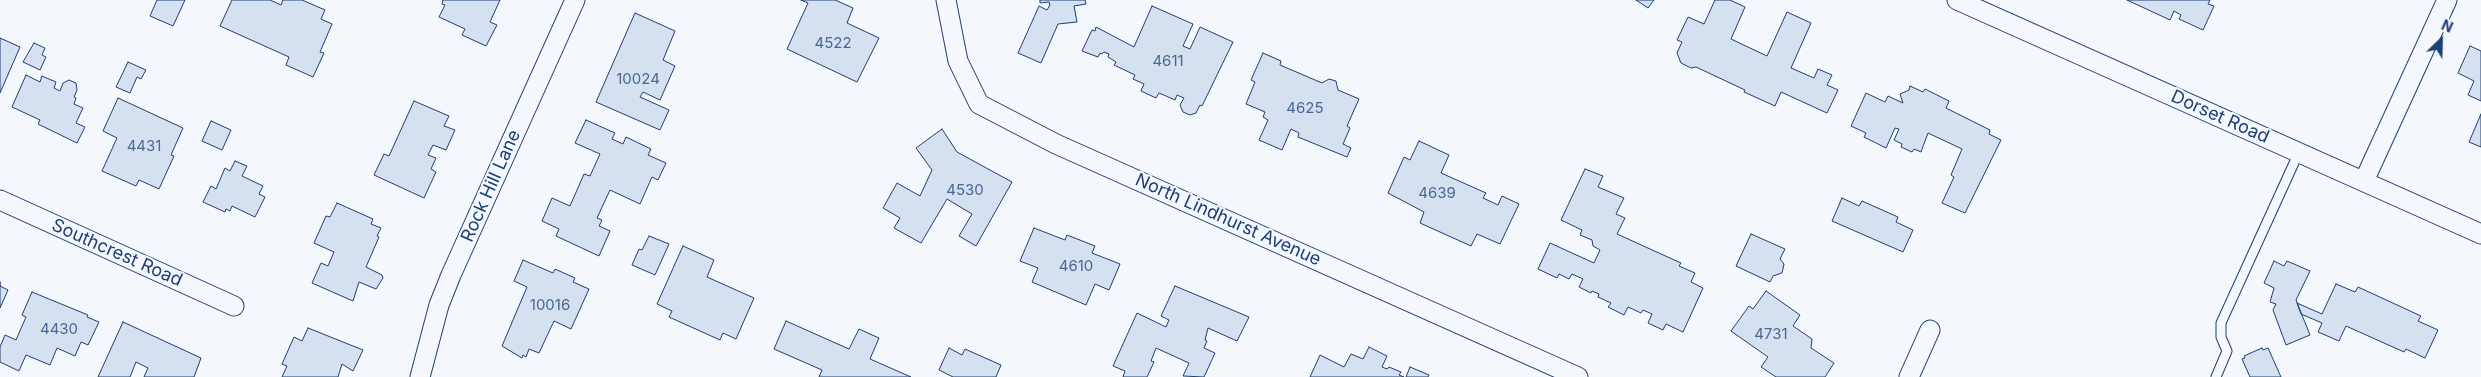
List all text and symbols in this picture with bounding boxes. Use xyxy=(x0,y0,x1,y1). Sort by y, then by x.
north arrow xyxy=(2416,15,2466,65)
text: N xyxy=(2439,16,2456,36)
house number: 4522 xyxy=(814,34,852,52)
house number: 4611 xyxy=(1152,52,1184,70)
house number: 10024 xyxy=(616,70,660,88)
street label: Dorset Road xyxy=(2168,86,2272,148)
house number: 4625 xyxy=(1286,99,1324,117)
street label: Rock Hill Lane xyxy=(457,127,525,245)
house number: 4431 xyxy=(127,137,161,155)
street label: North Lindhurst Avenue xyxy=(1132,169,1324,271)
house number: 4530 xyxy=(946,181,984,199)
house number: 4639 xyxy=(1418,184,1456,202)
street label: Southcrest Road xyxy=(48,215,186,291)
house number: 4610 xyxy=(1059,257,1093,275)
house number: 10016 xyxy=(530,296,570,314)
house number: 4430 xyxy=(40,320,78,338)
house number: 4731 xyxy=(1754,325,1788,343)

